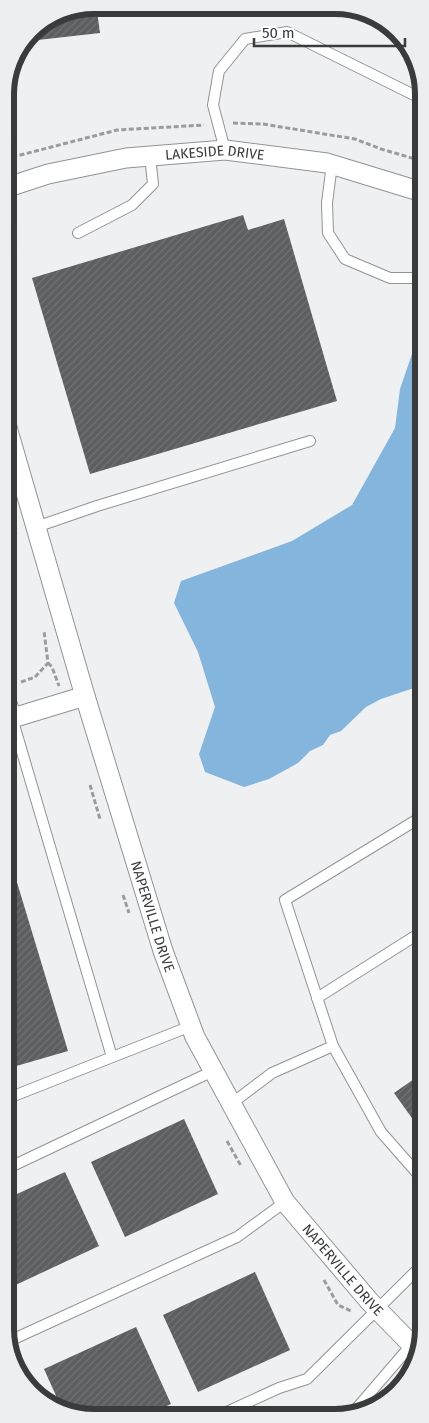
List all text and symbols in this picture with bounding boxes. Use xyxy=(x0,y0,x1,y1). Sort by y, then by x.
scale bar xyxy=(254,15,405,47)
text: 50 m xyxy=(262,24,295,42)
street label: LAKESIDE DRIVE xyxy=(165,142,265,164)
street label: NAPERVILLE DRIVE xyxy=(127,859,178,975)
street label: NAPERVILLE DRIVE xyxy=(299,1221,387,1320)

